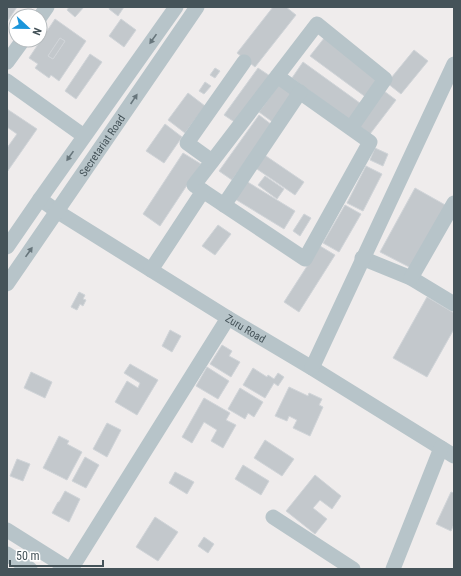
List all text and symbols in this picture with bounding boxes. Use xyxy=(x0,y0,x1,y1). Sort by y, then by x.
north arrow xyxy=(8,8,48,48)
text: N xyxy=(29,26,44,37)
one-way arrow xyxy=(149,34,157,44)
one-way arrow xyxy=(130,94,138,104)
street label: Secretariat Road xyxy=(77,112,128,179)
one-way arrow xyxy=(66,151,74,162)
one-way arrow xyxy=(25,247,33,257)
street label: Zuru Road xyxy=(223,312,268,346)
scale bar xyxy=(10,542,103,568)
text: 50 m xyxy=(16,549,40,563)

